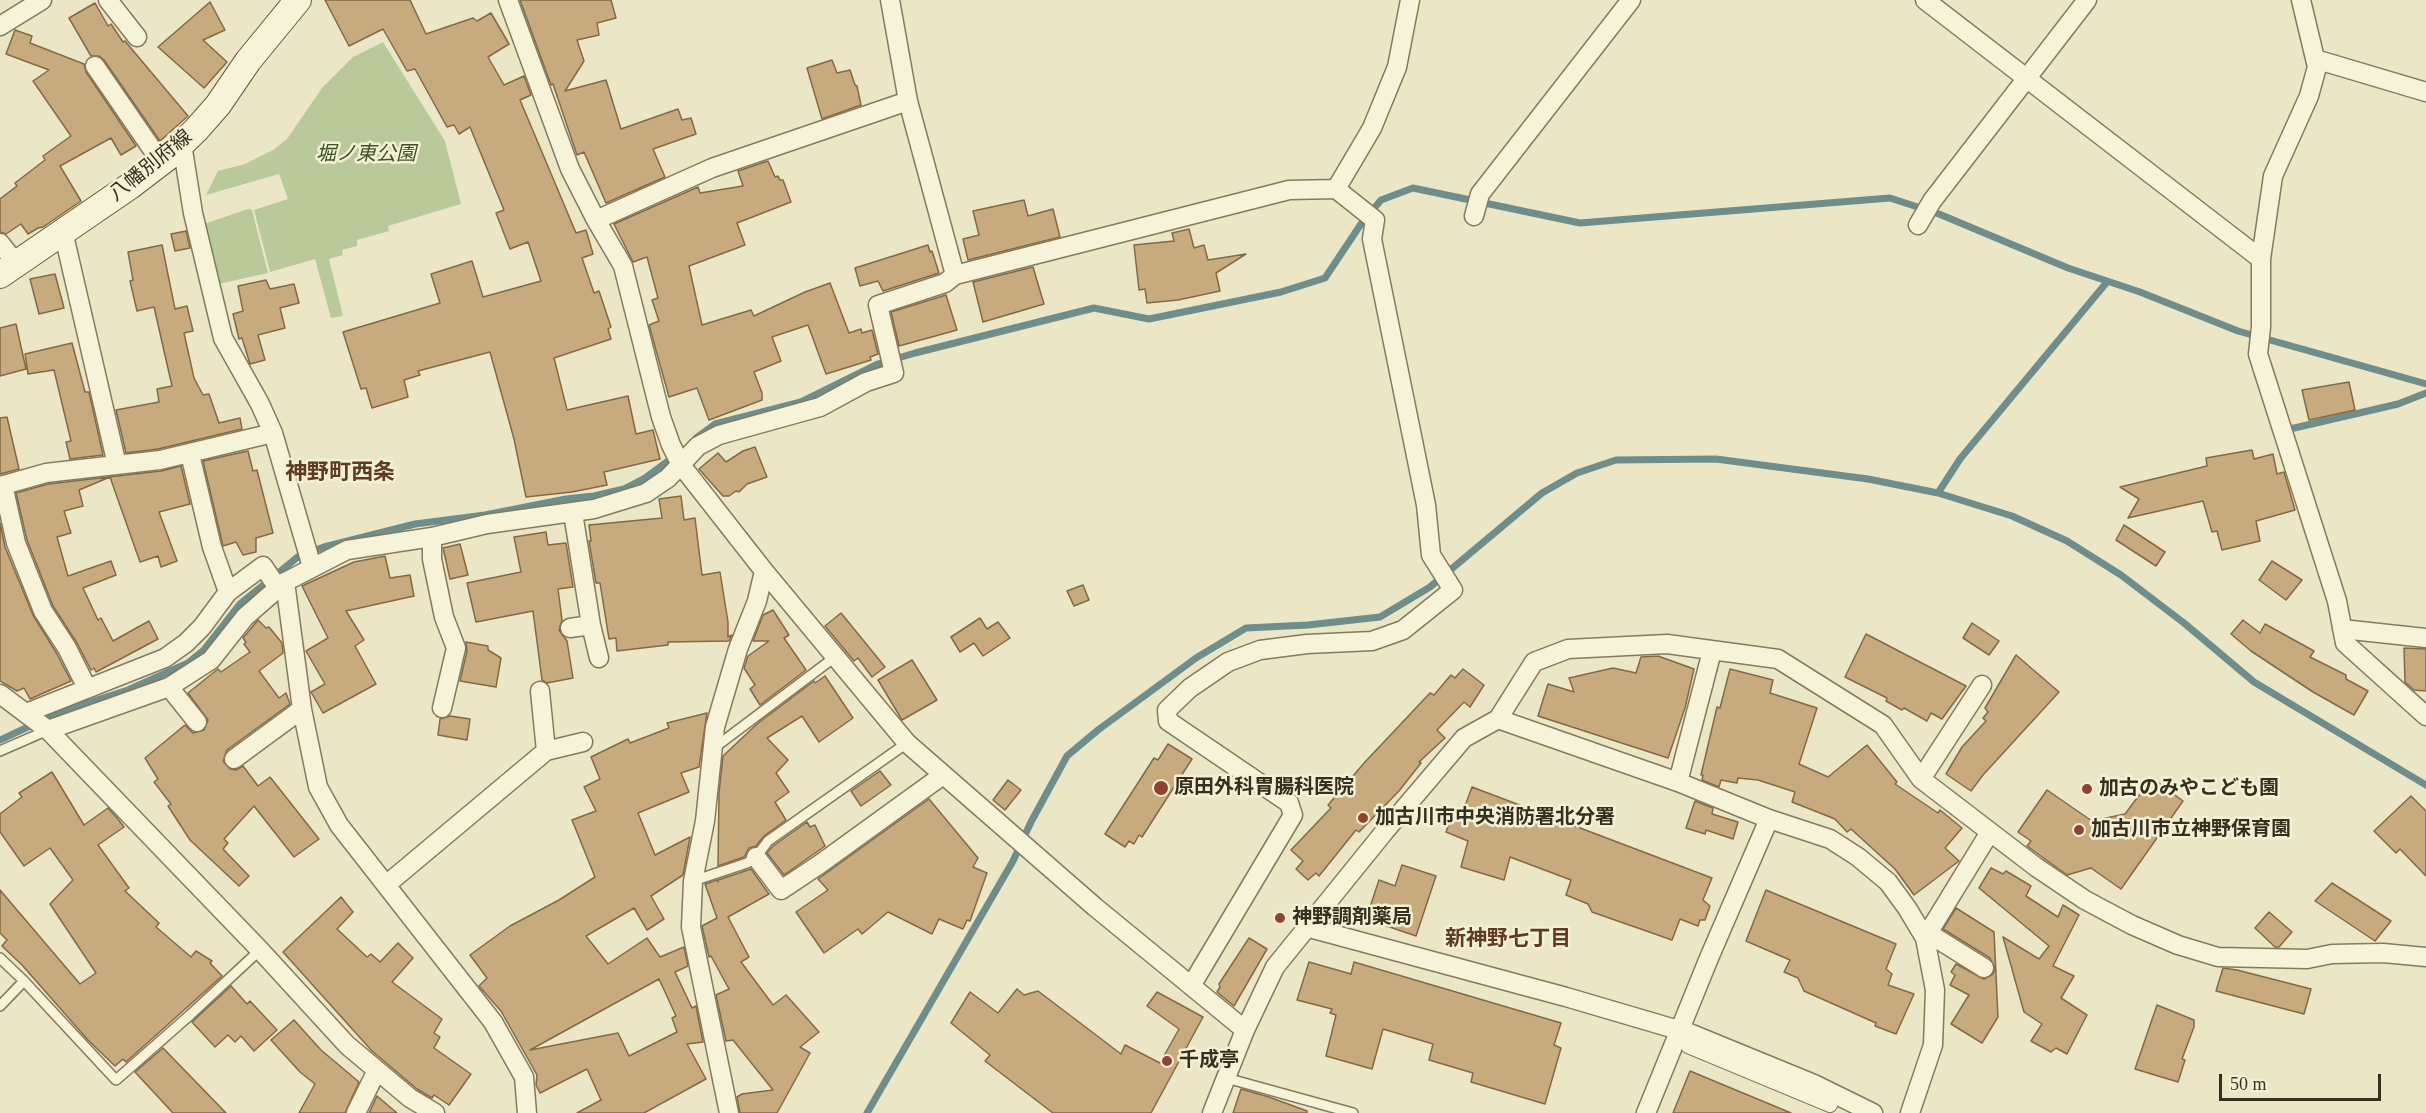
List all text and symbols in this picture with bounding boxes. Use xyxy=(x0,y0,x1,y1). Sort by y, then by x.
street label: 八幡別府線 xyxy=(105,125,197,207)
park label: 堀ノ東公園 xyxy=(316,143,416,167)
district label: 神野町西条 xyxy=(285,460,395,486)
place label: 原田外科胃腸科医院 xyxy=(1174,776,1354,800)
place label: 加古のみやこども園 xyxy=(2099,777,2279,801)
marker: 原田外科胃腸科医院 xyxy=(1152,779,1170,797)
marker: 加古のみやこども園 xyxy=(2080,782,2094,796)
place label: 加古川市中央消防署北分署 xyxy=(1375,806,1615,830)
marker: 加古川市中央消防署北分署 xyxy=(1356,811,1370,825)
place label: 加古川市立神野保育園 xyxy=(2091,818,2291,842)
marker: 加古川市立神野保育園 xyxy=(2072,823,2086,837)
place label: 神野調剤薬局 xyxy=(1292,906,1412,930)
marker: 神野調剤薬局 xyxy=(1273,911,1287,925)
district label: 新神野七丁目 xyxy=(1445,927,1571,953)
place label: 千成亭 xyxy=(1179,1049,1239,1073)
marker: 千成亭 xyxy=(1160,1054,1174,1068)
scale bar xyxy=(2222,1062,2384,1100)
text: 50 m xyxy=(2230,1074,2267,1094)

